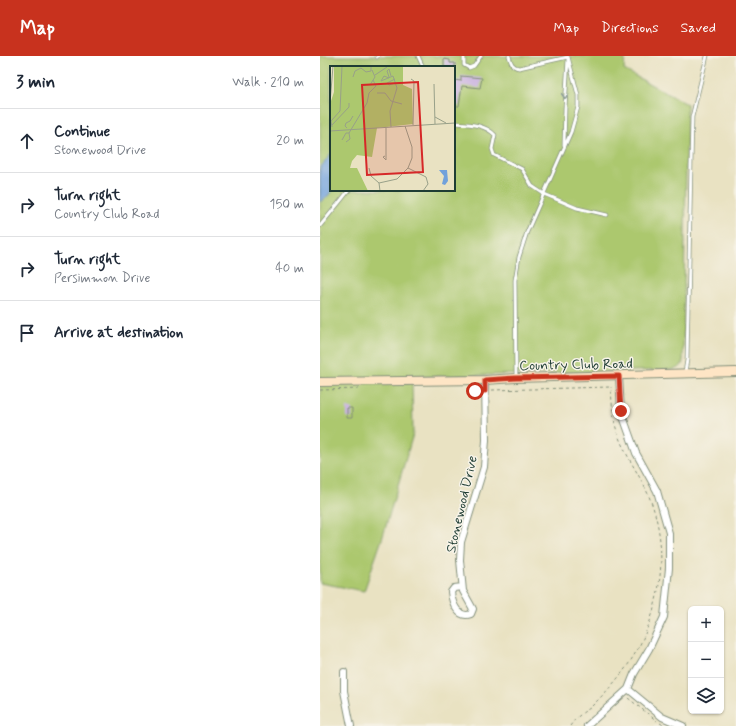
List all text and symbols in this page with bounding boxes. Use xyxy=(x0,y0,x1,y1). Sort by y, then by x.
text: Map xyxy=(20,16,55,41)
text: Map xyxy=(553,19,579,37)
text: Directions xyxy=(601,19,659,37)
text: Saved xyxy=(681,19,716,37)
inset map xyxy=(330,66,455,191)
text: 3 min xyxy=(16,71,55,93)
text: Walk · 210 m xyxy=(232,74,304,91)
one-way arrow xyxy=(561,93,570,99)
text: Continue xyxy=(54,122,110,142)
icon: ahead xyxy=(16,130,38,152)
text: 20 m xyxy=(276,132,304,149)
text: Stonewood Drive xyxy=(54,142,146,159)
text: Turn right xyxy=(54,186,121,206)
icon: right xyxy=(16,194,38,216)
text: 150 m xyxy=(270,196,304,213)
text: Country Club Road xyxy=(54,206,160,223)
text: Turn right xyxy=(54,250,121,270)
icon: right xyxy=(16,258,38,280)
text: 40 m xyxy=(275,260,304,277)
text: Persimmon Drive xyxy=(54,270,150,287)
icon: arrive xyxy=(16,322,38,344)
text: Arrive at destination xyxy=(54,323,183,343)
street label: Country Club Road xyxy=(519,355,633,375)
route start xyxy=(466,382,484,400)
route end xyxy=(612,402,630,420)
street label: Stonewood Drive xyxy=(442,454,482,555)
map controls xyxy=(688,606,724,714)
button: + xyxy=(688,606,724,642)
button: − xyxy=(688,642,724,678)
button: layers xyxy=(688,678,724,714)

